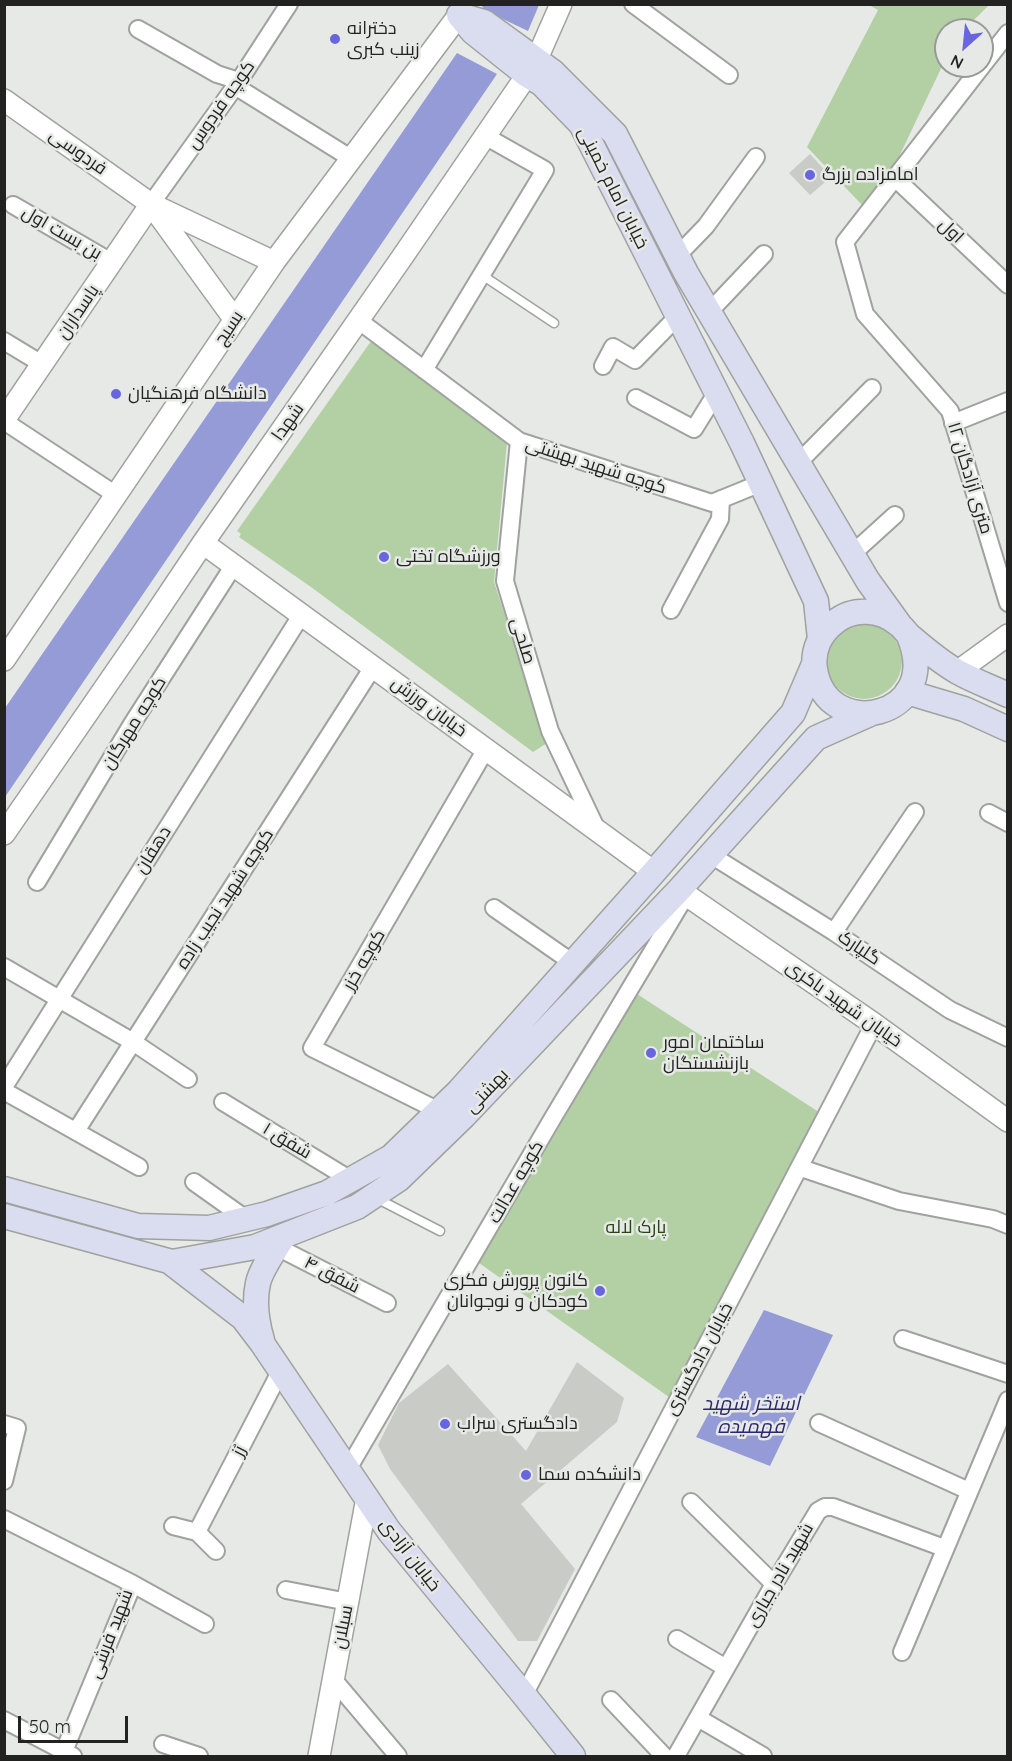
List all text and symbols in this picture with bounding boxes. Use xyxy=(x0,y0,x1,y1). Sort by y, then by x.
place label: دخترانه زینب کبری xyxy=(347,18,420,60)
north arrow xyxy=(934,18,994,78)
marker: دخترانه زینب کبری xyxy=(328,32,342,46)
text: N xyxy=(947,51,967,74)
street label: کوچه فردوس xyxy=(182,56,260,154)
street label: خیابان امام خمینی xyxy=(573,123,653,253)
street label: فردوسی xyxy=(45,124,111,180)
place label: امامزاده بزرگ xyxy=(822,164,919,186)
marker: امامزاده بزرگ xyxy=(803,168,817,182)
street label: بن بست اول xyxy=(18,201,106,265)
street label: اول xyxy=(934,214,968,248)
street label: پاسداران xyxy=(52,281,104,343)
street label: بسیج xyxy=(210,307,248,349)
place label: دانشگاه فرهنگیان xyxy=(128,383,267,405)
marker: دانشگاه فرهنگیان xyxy=(109,387,123,401)
street label: شهدا xyxy=(267,399,309,445)
street label: ۱۲ متری آزادگان xyxy=(943,419,997,537)
street label: کوچه شهید بهشتی xyxy=(523,433,669,499)
place label: ورزشگاه تختی xyxy=(396,546,501,568)
marker: ورزشگاه تختی xyxy=(377,550,391,564)
street label: صلحی xyxy=(506,615,540,667)
street label: خیابان ورزش xyxy=(387,672,471,742)
street label: کوچه مهرگان xyxy=(97,673,171,773)
street label: دهقان xyxy=(130,822,176,878)
street label: کوچه شهید نجیب زاده xyxy=(172,825,278,973)
street label: کوچه خزر xyxy=(338,926,390,994)
street label: گلپارک xyxy=(833,926,885,970)
street label: خیابان شهید باکری xyxy=(782,956,906,1052)
place label: ساختمان امور بازنشستگان xyxy=(663,1032,764,1074)
marker: ساختمان امور بازنشستگان xyxy=(644,1046,658,1060)
street label: بهشتی xyxy=(461,1064,513,1118)
street label: شفق ۱ xyxy=(259,1118,315,1164)
street label: کوچه عدالت xyxy=(484,1137,548,1227)
park label: پارک لاله xyxy=(606,1217,666,1239)
street label: شفق ۴ xyxy=(301,1252,363,1298)
place label: کانون پرورش فکری کودکان و نوجوانان xyxy=(444,1270,588,1312)
marker: کانون پرورش فکری کودکان و نوجوانان xyxy=(593,1284,607,1298)
street label: خیابان دادگستری xyxy=(660,1299,738,1419)
water label: استخر شهید فهمیده xyxy=(702,1392,800,1439)
place label: دادگستری سراب xyxy=(457,1413,578,1435)
marker: دادگستری سراب xyxy=(438,1417,452,1431)
street label: رُز xyxy=(227,1442,251,1460)
place label: دانشکده سما xyxy=(538,1464,641,1486)
marker: دانشکده سما xyxy=(519,1468,533,1482)
street label: خیابان آزادی xyxy=(375,1514,445,1596)
street label: شهید نادر جباری xyxy=(742,1519,818,1631)
street label: شهید فرشی xyxy=(84,1586,138,1682)
street label: سبلان xyxy=(328,1603,358,1651)
scale bar xyxy=(21,1704,130,1742)
text: 50 m xyxy=(29,1715,71,1738)

